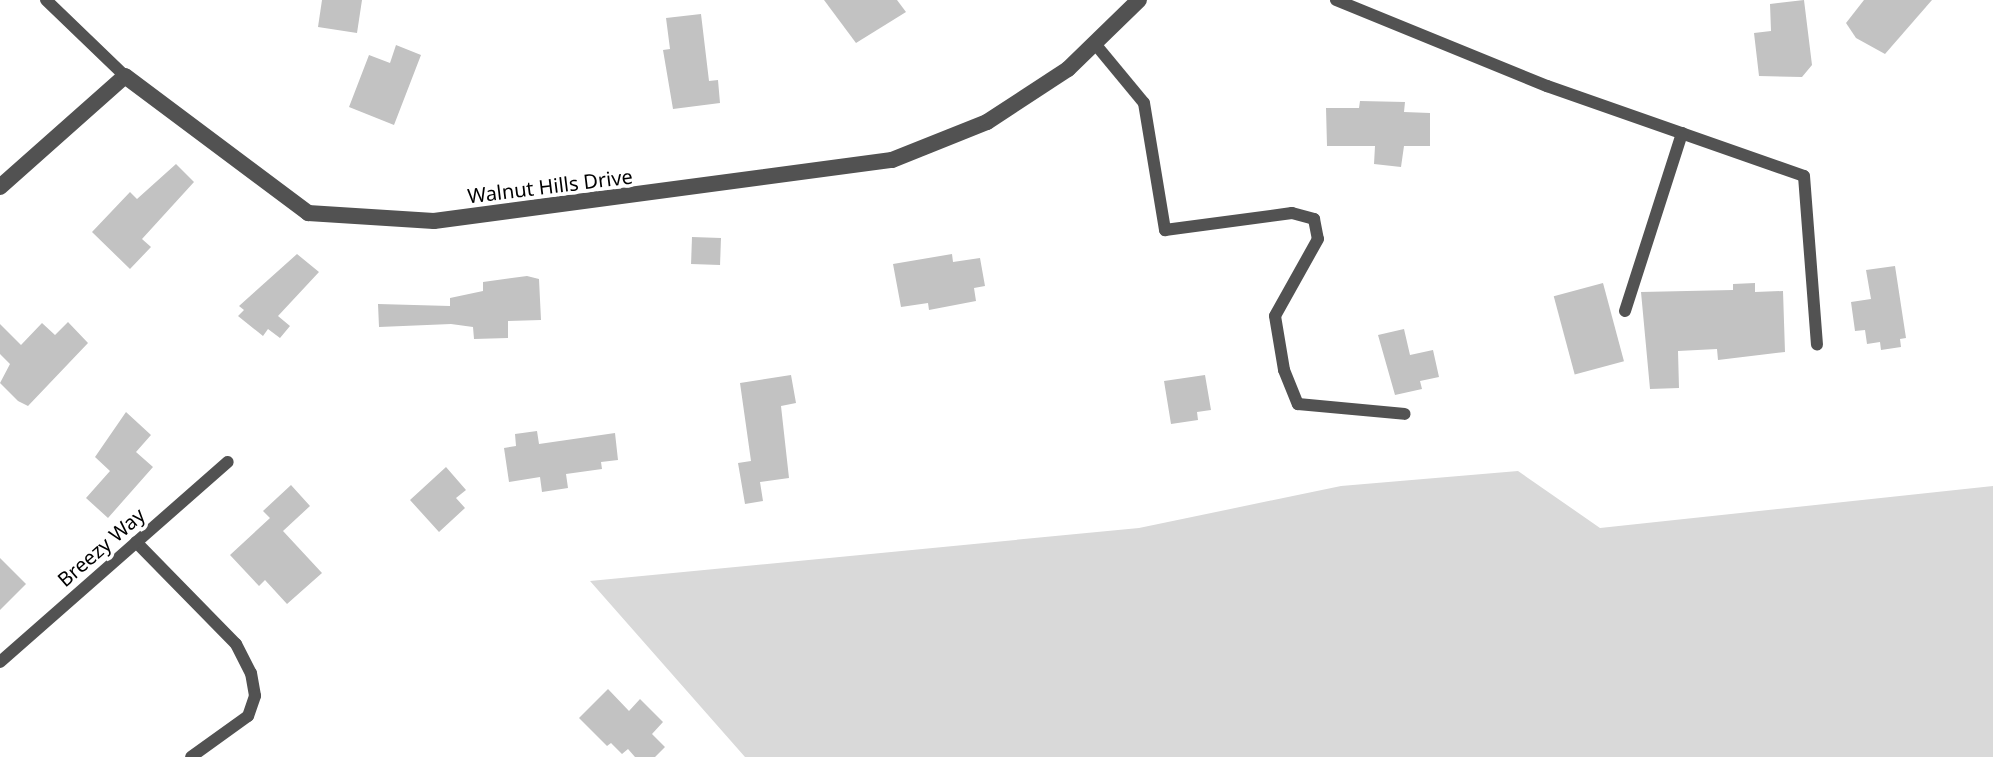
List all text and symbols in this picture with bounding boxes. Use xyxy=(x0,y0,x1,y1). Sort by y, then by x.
street label: Walnut Hills Drive xyxy=(466,164,634,208)
street label: Breezy Way xyxy=(53,503,149,591)

